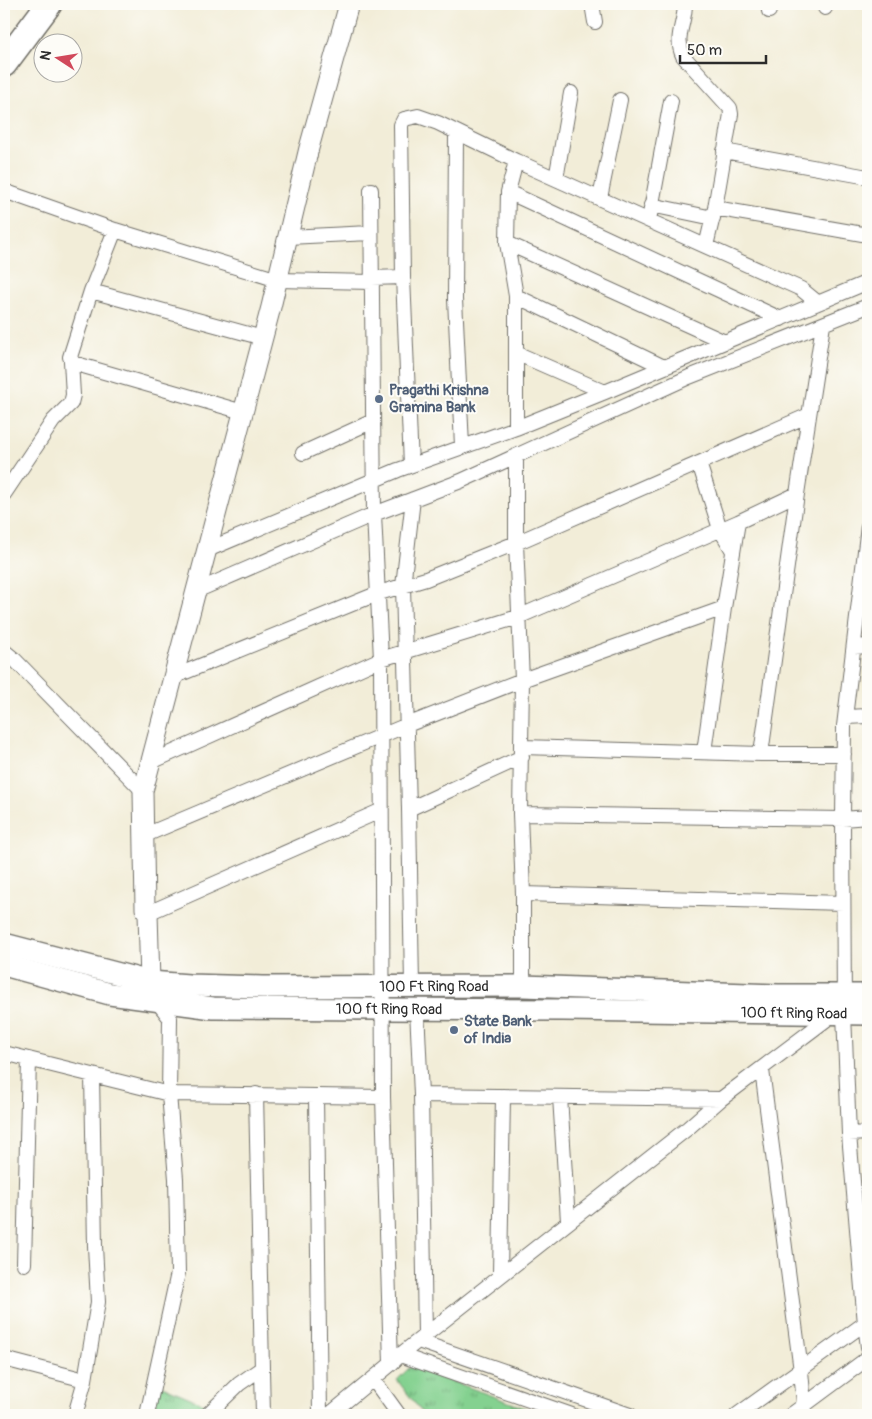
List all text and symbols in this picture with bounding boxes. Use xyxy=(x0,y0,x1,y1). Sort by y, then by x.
north arrow xyxy=(32,32,82,82)
scale bar xyxy=(680,32,766,64)
text: 50 m xyxy=(687,41,722,60)
text: N xyxy=(36,49,55,62)
place label: Pragathi Krishna Gramina Bank xyxy=(389,381,489,417)
marker: Pragathi Krishna Gramina Bank xyxy=(373,393,385,405)
street label: 100 Ft Ring Road xyxy=(379,977,489,996)
street label: 100 ft Ring Road xyxy=(336,999,443,1019)
street label: 100 ft Ring Road xyxy=(741,1003,848,1023)
place label: State Bank of India xyxy=(463,1012,533,1048)
marker: State Bank of India xyxy=(448,1024,460,1036)

